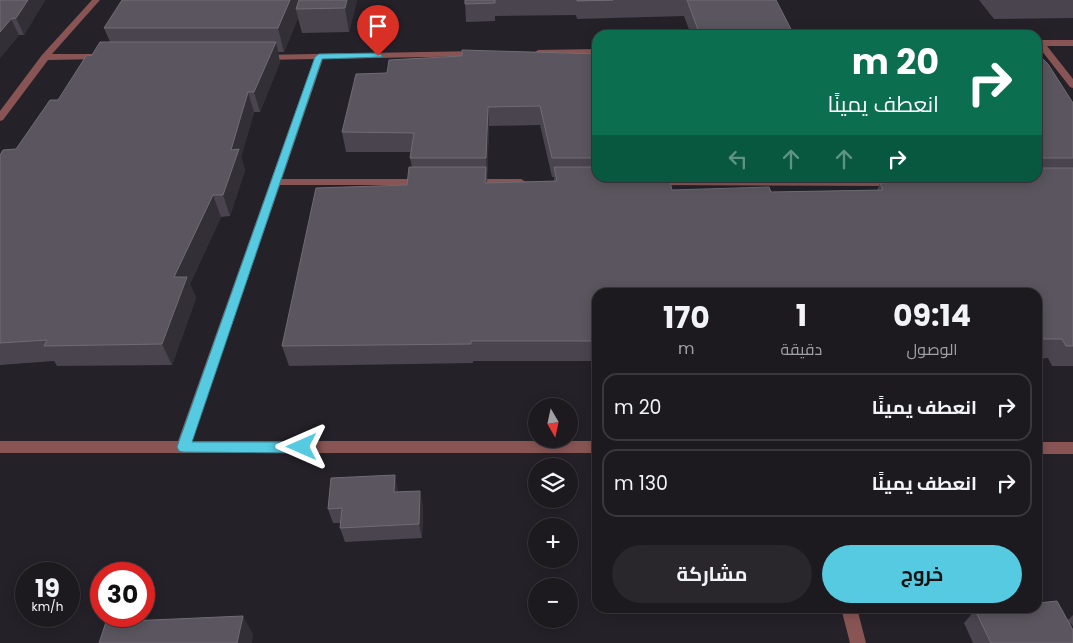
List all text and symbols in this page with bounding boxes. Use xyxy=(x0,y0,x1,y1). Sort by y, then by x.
pin xyxy=(357,5,399,56)
icon: arrive xyxy=(364,12,392,40)
text: 20 m xyxy=(852,37,939,86)
icon: right xyxy=(957,50,1022,115)
text: انعطف يمينًا xyxy=(828,89,939,120)
icon: left xyxy=(724,145,752,173)
icon: ahead xyxy=(777,145,805,173)
icon: ahead xyxy=(830,145,858,173)
icon: right xyxy=(883,145,911,173)
text: 1 xyxy=(796,294,807,337)
text: 09:14 xyxy=(893,294,971,337)
text: 170 xyxy=(663,296,710,339)
text: m xyxy=(678,337,695,360)
text: دقيقة xyxy=(781,338,822,361)
text: الوصول xyxy=(907,338,958,361)
icon: right xyxy=(992,393,1020,421)
text: 20 m xyxy=(614,394,662,421)
text: انعطف يمينًا xyxy=(872,394,977,421)
north arrow xyxy=(528,398,578,448)
map controls xyxy=(528,398,578,628)
position arrow xyxy=(275,420,327,472)
button: layers xyxy=(528,458,578,508)
icon: right xyxy=(992,469,1020,497)
text: 130 m xyxy=(614,470,668,497)
text: انعطف يمينًا xyxy=(872,470,977,497)
button: + xyxy=(528,518,578,568)
button: مشاركة xyxy=(612,545,812,603)
button: خروج xyxy=(822,545,1022,603)
speed limit sign: 30 xyxy=(90,562,155,627)
text: 19 xyxy=(35,571,60,606)
button: − xyxy=(528,578,578,628)
text: km/h xyxy=(32,598,63,615)

